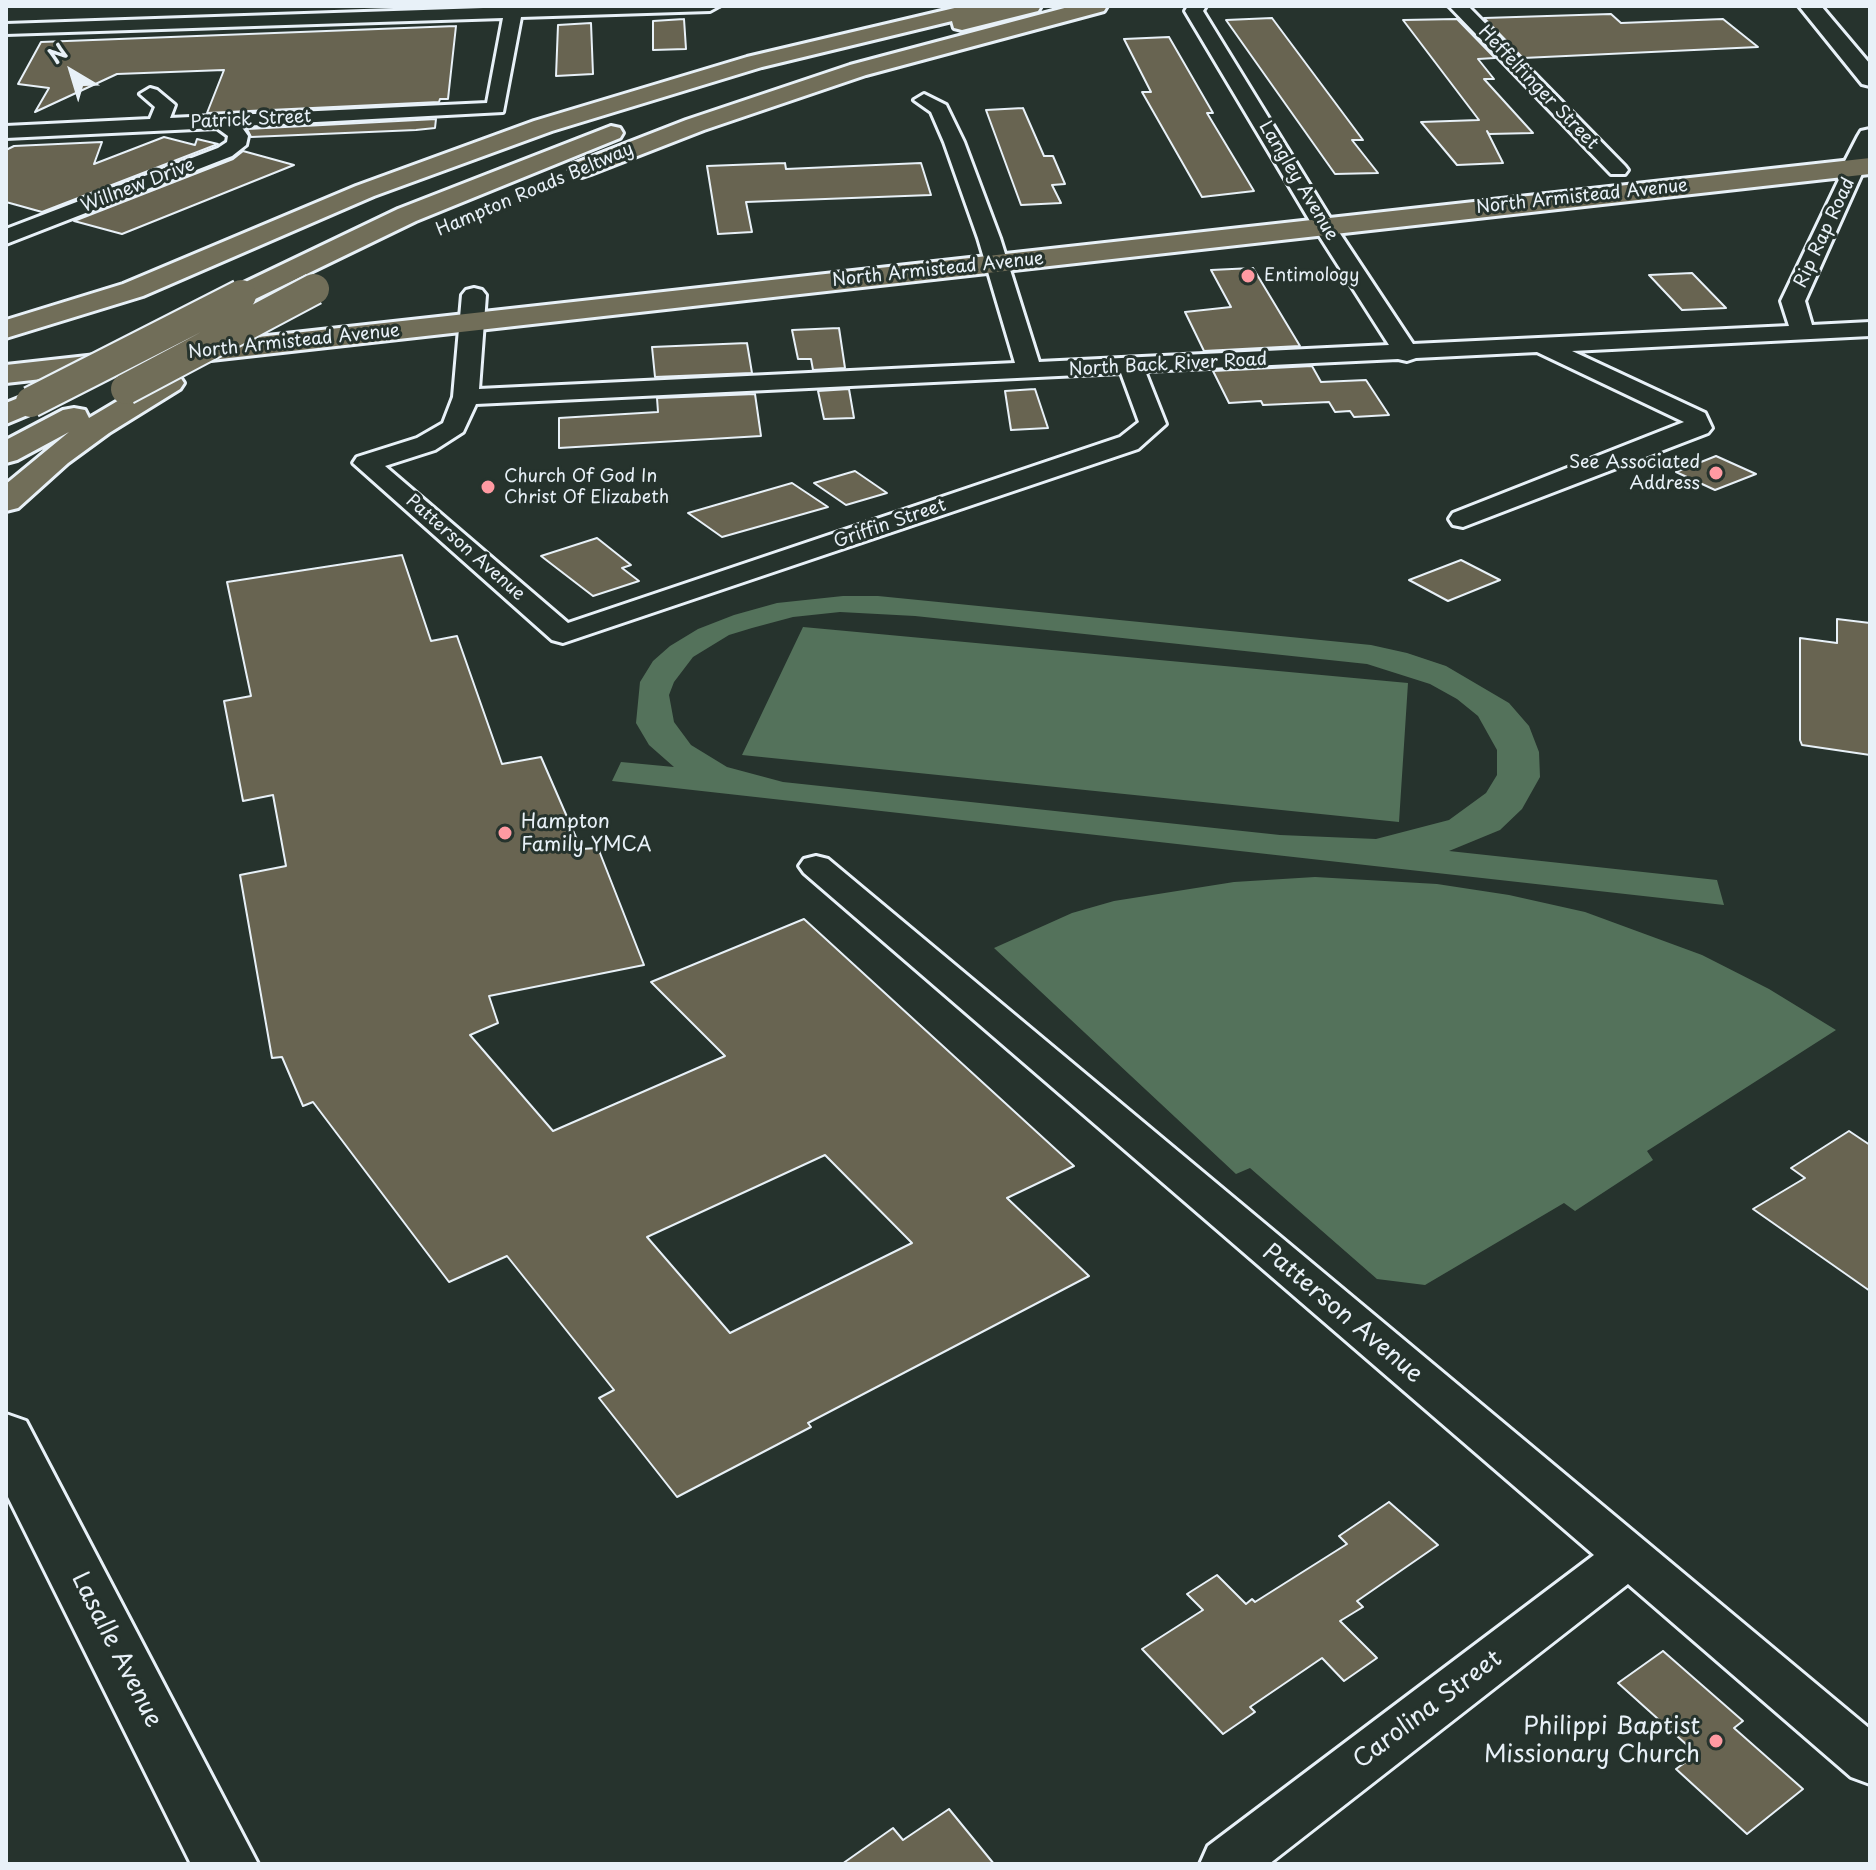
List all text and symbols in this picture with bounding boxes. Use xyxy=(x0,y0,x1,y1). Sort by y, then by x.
street label: Heffelfinger Street xyxy=(1473,22,1603,154)
north arrow xyxy=(32,32,112,112)
text: N xyxy=(40,34,74,71)
street label: Patrick Street xyxy=(190,106,312,134)
street label: Langley Avenue xyxy=(1254,117,1342,245)
street label: Hampton Roads Beltway xyxy=(433,139,637,241)
street label: Willnew Drive xyxy=(78,154,198,218)
street label: North Armistead Avenue xyxy=(1475,175,1689,219)
street label: Rip Rap Road xyxy=(1790,175,1860,291)
street label: North Armistead Avenue xyxy=(831,248,1045,292)
place label: Entimology xyxy=(1264,265,1359,287)
marker: Entimology xyxy=(1239,267,1257,285)
street label: North Armistead Avenue xyxy=(187,320,401,364)
street label: North Back River Road xyxy=(1068,349,1268,381)
place label: See Associated Address xyxy=(1569,452,1700,494)
marker: See Associated Address xyxy=(1707,464,1725,482)
place label: Church Of God In Christ Of Elizabeth xyxy=(504,466,669,508)
marker: Church Of God In Christ Of Elizabeth xyxy=(479,478,497,496)
street label: Patterson Avenue xyxy=(401,490,529,606)
street label: Griffin Street xyxy=(831,495,949,553)
place label: Hampton Family YMCA xyxy=(521,810,652,857)
marker: Hampton Family YMCA xyxy=(496,824,514,842)
street label: Patterson Avenue xyxy=(1256,1238,1428,1390)
street label: Lasalle Avenue xyxy=(65,1568,167,1732)
street label: Carolina Street xyxy=(1348,1645,1508,1775)
place label: Philippi Baptist Missionary Church xyxy=(1484,1713,1700,1769)
marker: Philippi Baptist Missionary Church xyxy=(1707,1732,1725,1750)

